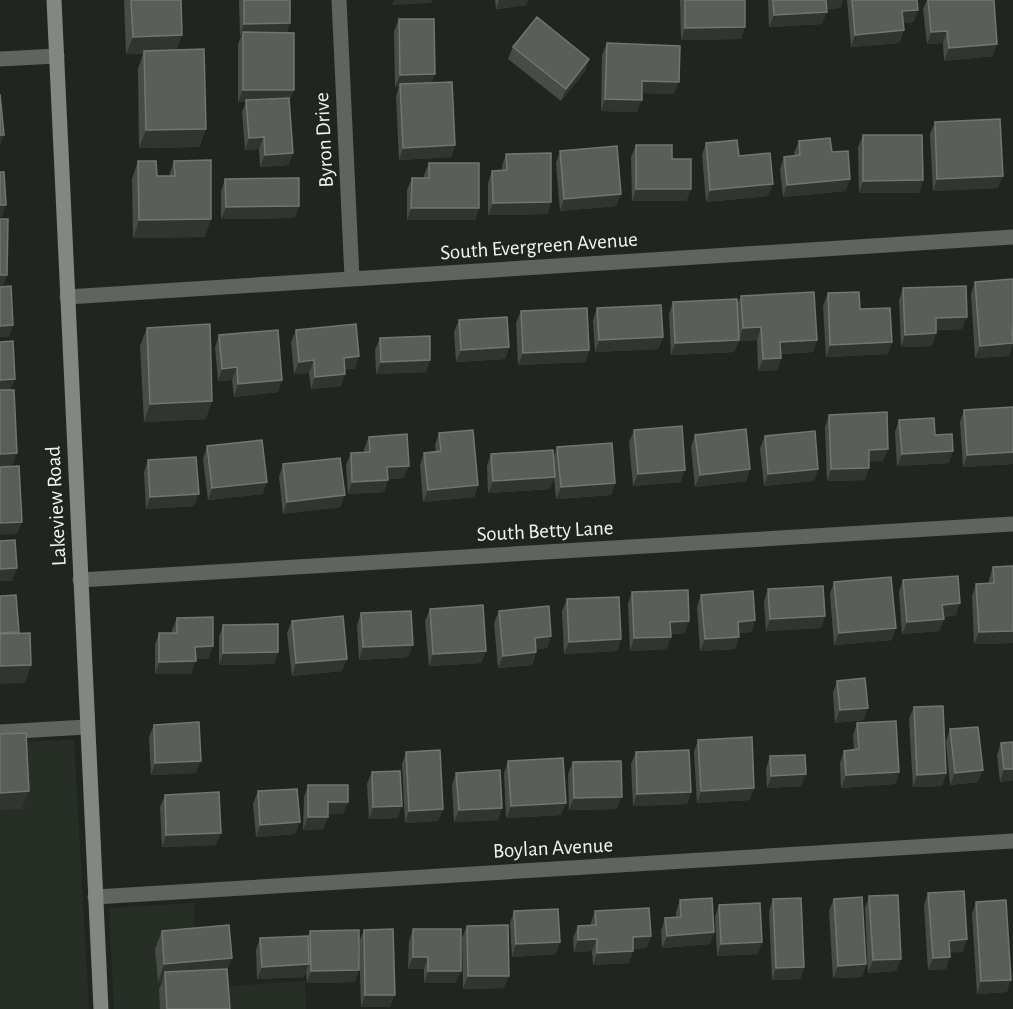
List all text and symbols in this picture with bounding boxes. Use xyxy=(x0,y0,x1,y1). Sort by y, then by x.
street label: Byron Drive xyxy=(311,92,337,188)
street label: South Evergreen Avenue xyxy=(440,229,638,263)
street label: Lakeview Road xyxy=(42,445,70,567)
street label: South Betty Lane xyxy=(476,517,614,545)
street label: Boylan Avenue xyxy=(492,834,614,862)

